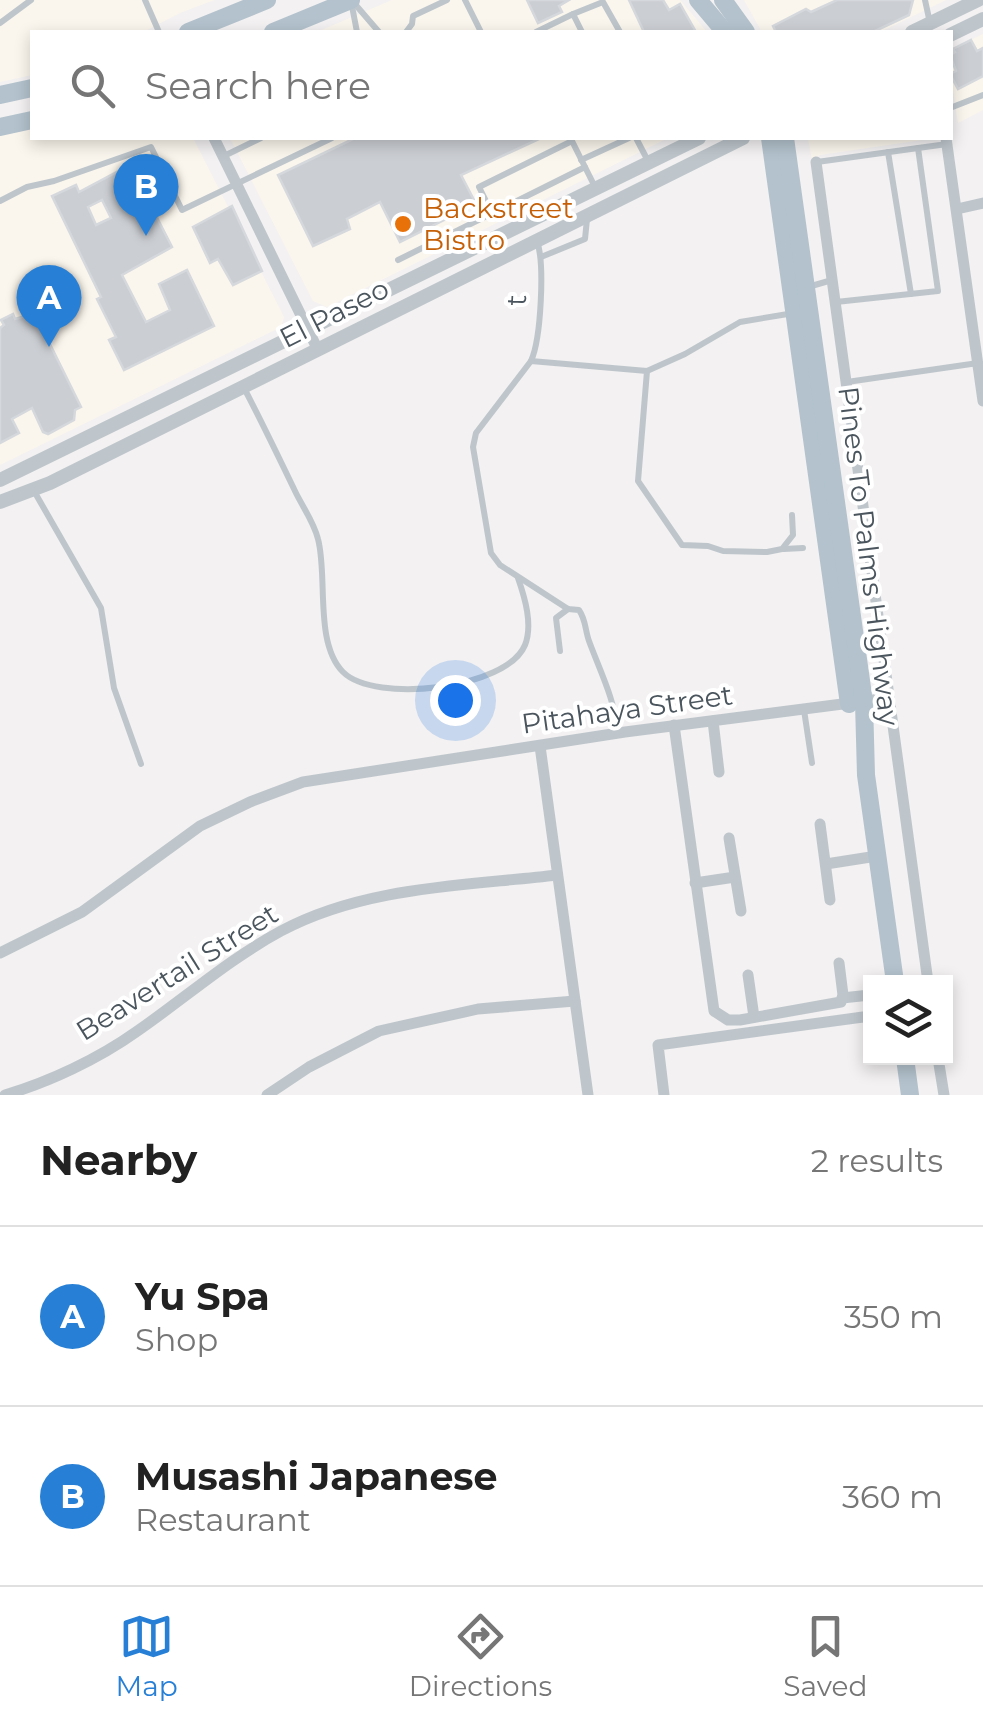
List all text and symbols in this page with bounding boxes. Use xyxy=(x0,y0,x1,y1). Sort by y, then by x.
search box xyxy=(30,30,953,140)
icon: search xyxy=(65,58,120,113)
text: Search here xyxy=(145,62,371,109)
pin: B xyxy=(114,154,178,236)
place label: Backstreet Bistro xyxy=(423,191,574,257)
marker: Backstreet Bistro xyxy=(392,213,414,235)
pin: A xyxy=(17,264,82,347)
street label: El Paseo xyxy=(274,271,394,355)
street label: t xyxy=(499,293,533,307)
street label: Pines To Palms Highway xyxy=(831,384,907,728)
your location xyxy=(430,675,481,726)
street label: Pitahaya Street xyxy=(519,677,735,741)
street label: Beavertail Street xyxy=(70,896,284,1048)
map controls xyxy=(863,975,953,1065)
button: layers xyxy=(863,975,953,1065)
text: Nearby xyxy=(40,1134,197,1186)
text: 2 results xyxy=(811,1141,943,1180)
text: Yu Spa xyxy=(135,1273,270,1320)
text: A xyxy=(60,1297,85,1336)
text: 350 m xyxy=(844,1297,943,1336)
text: Shop xyxy=(135,1320,218,1359)
text: Musashi Japanese xyxy=(135,1453,498,1500)
text: B xyxy=(60,1477,85,1516)
text: 360 m xyxy=(842,1477,943,1516)
text: Restaurant xyxy=(135,1500,311,1539)
tab: Map xyxy=(116,1609,178,1703)
tab: Directions xyxy=(409,1609,552,1703)
tab: Saved xyxy=(783,1609,867,1703)

